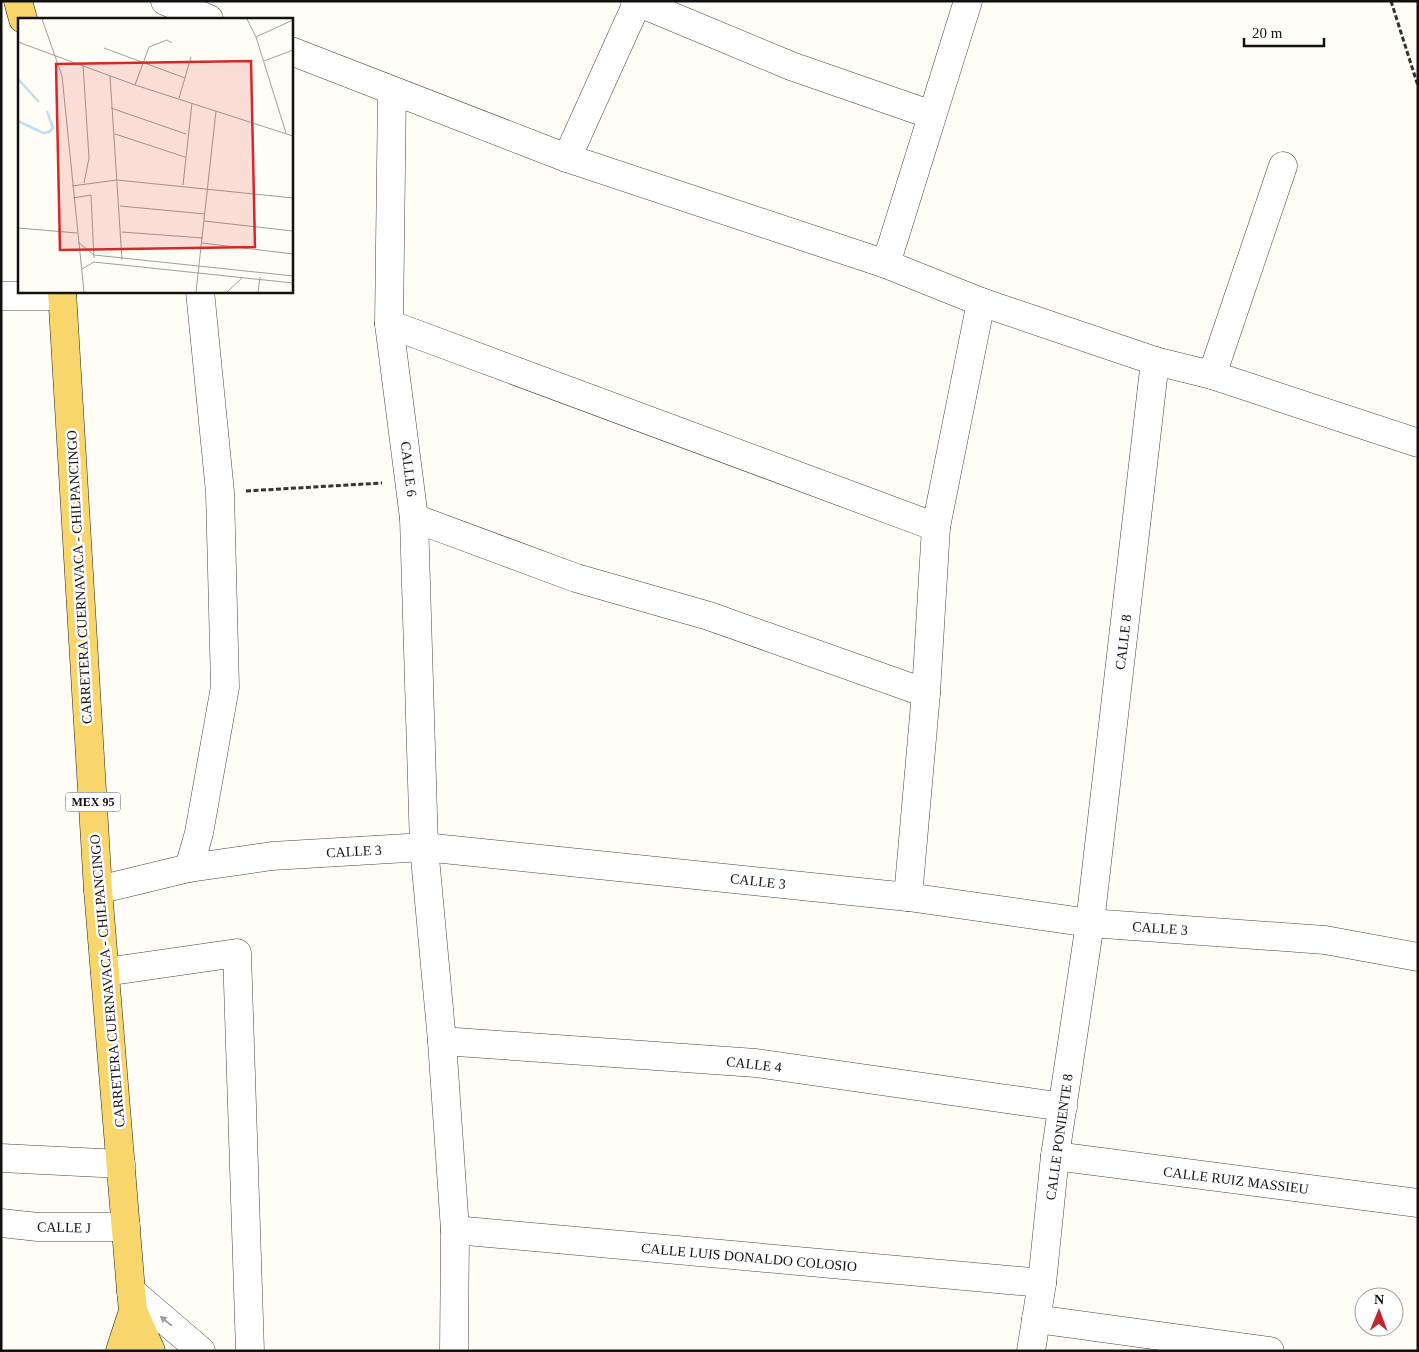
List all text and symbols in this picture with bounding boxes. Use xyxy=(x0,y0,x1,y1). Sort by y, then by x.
scale bar xyxy=(1244,15,1324,47)
inset map xyxy=(18,18,292,292)
text: 20 m xyxy=(1252,25,1283,41)
street label: CARRETERA CUERNAVACA - CHILPANCINGO xyxy=(64,430,95,724)
street label: CALLE 6 xyxy=(398,441,419,498)
street label: CALLE 8 xyxy=(1113,614,1134,671)
road number: MEX 95 xyxy=(66,792,120,812)
street label: CARRETERA CUERNAVACA - CHILPANCINGO xyxy=(87,834,128,1128)
street label: CALLE 3 xyxy=(326,843,382,860)
street label: CALLE 3 xyxy=(730,871,786,892)
street label: CALLE 3 xyxy=(1132,919,1188,938)
street label: CALLE 4 xyxy=(726,1054,782,1075)
street label: CALLE PONIENTE 8 xyxy=(1043,1073,1076,1201)
street label: CALLE RUIZ MASSIEU xyxy=(1162,1164,1309,1197)
street label: CALLE J xyxy=(37,1220,92,1235)
street label: CALLE LUIS DONALDO COLOSIO xyxy=(640,1241,858,1274)
north arrow xyxy=(1354,1287,1404,1337)
text: N xyxy=(1374,1292,1384,1307)
one-way arrow xyxy=(160,1315,172,1327)

